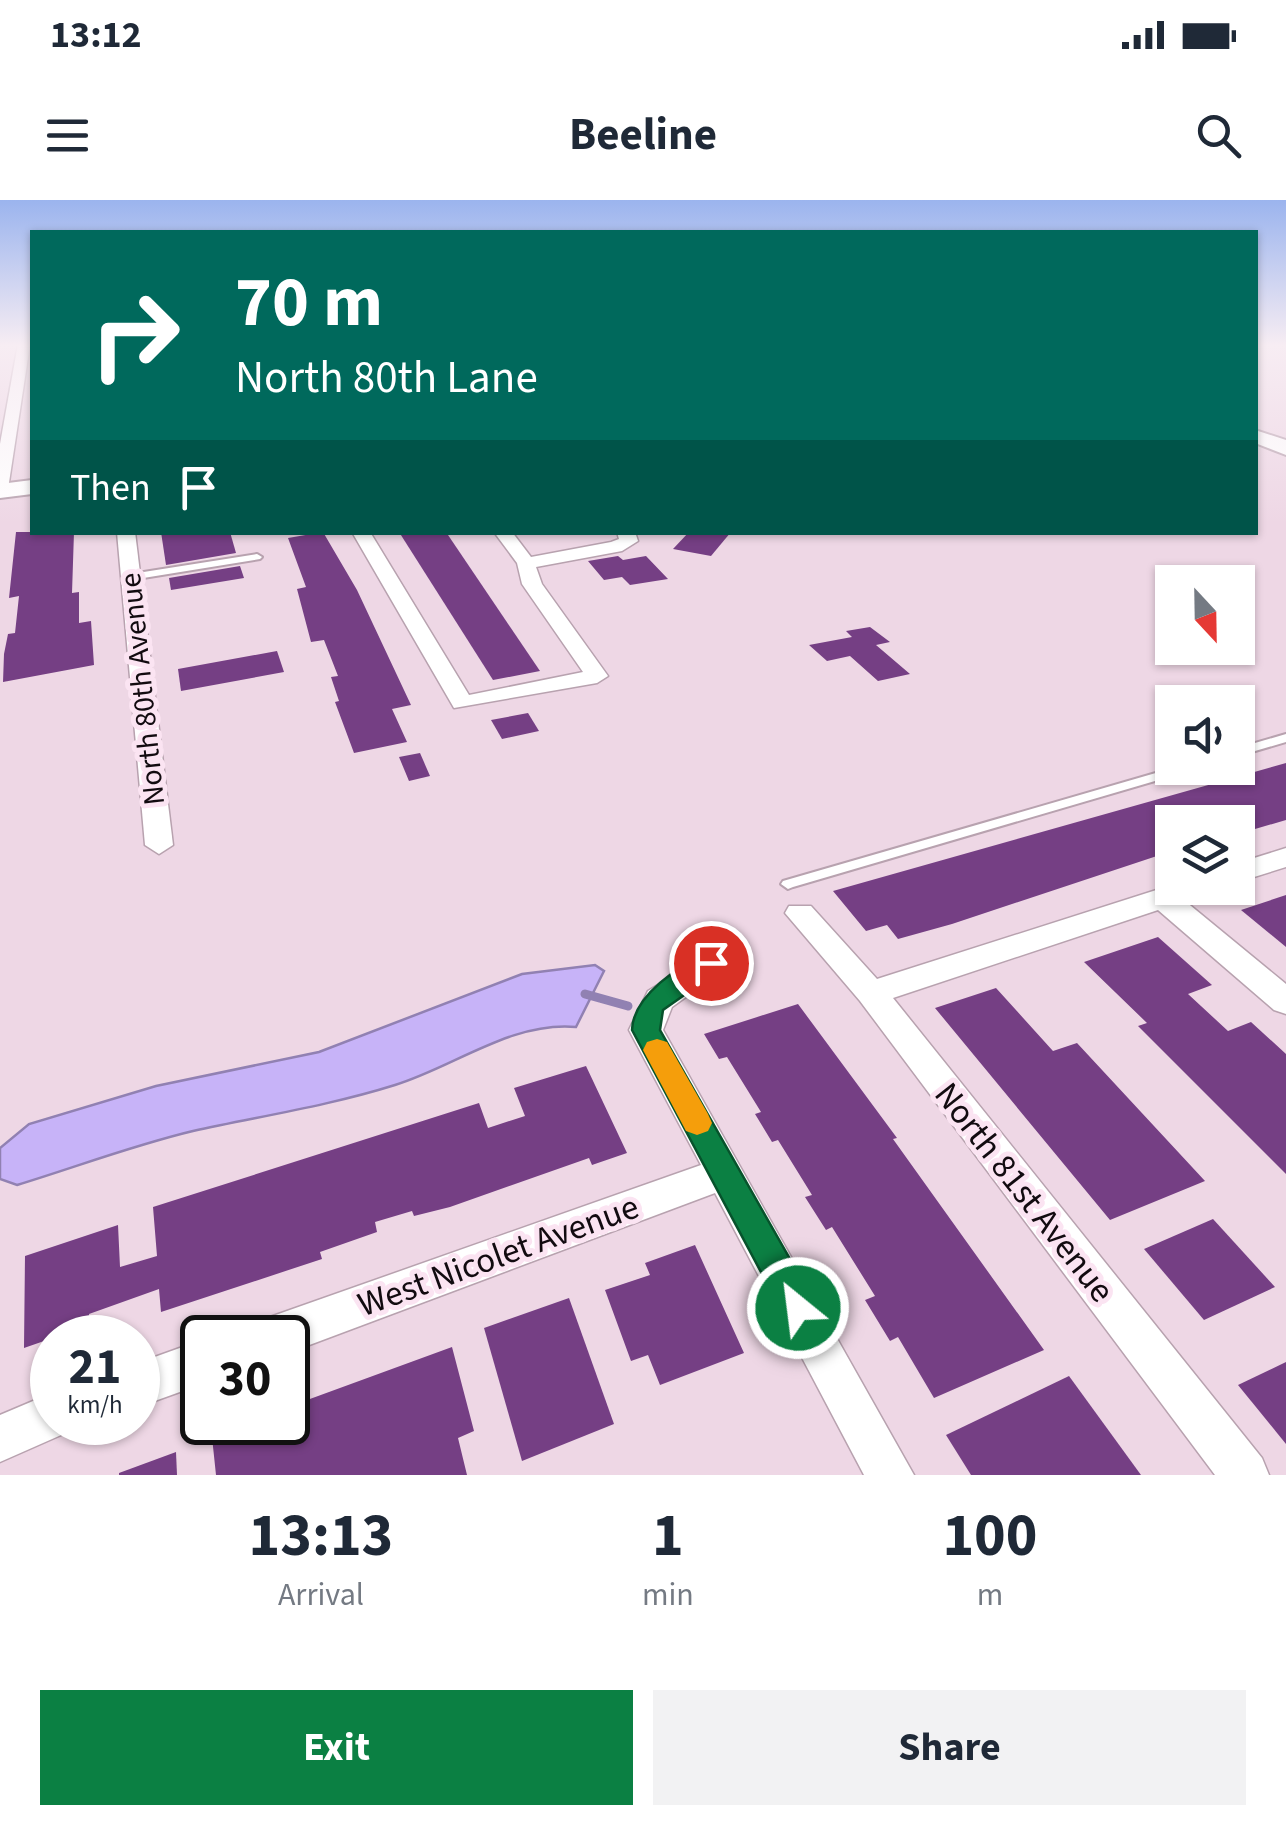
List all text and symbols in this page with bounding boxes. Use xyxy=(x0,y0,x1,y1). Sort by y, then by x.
text: 13:12 xyxy=(50,8,142,62)
text: Beeline xyxy=(569,103,717,167)
icon: menu xyxy=(40,108,95,163)
icon: search xyxy=(1191,108,1246,163)
text: 70 m xyxy=(235,253,383,353)
icon: right xyxy=(70,270,200,400)
text: North 80th Lane xyxy=(235,346,538,410)
icon: arrive xyxy=(171,460,226,515)
text: Then xyxy=(70,461,151,515)
north arrow xyxy=(1155,565,1255,665)
map controls xyxy=(1155,565,1255,905)
street label: North 80th Avenue xyxy=(109,571,176,807)
button: sound xyxy=(1155,685,1255,785)
button: layers xyxy=(1155,805,1255,905)
pin xyxy=(669,921,754,1006)
icon: arrive xyxy=(684,936,739,991)
street label: North 81st Avenue xyxy=(922,1072,1126,1313)
street label: West Nicolet Avenue xyxy=(351,1182,646,1330)
position arrow xyxy=(746,1256,850,1360)
speed limit sign: 30 xyxy=(180,1315,310,1445)
text: 21 xyxy=(69,1332,121,1403)
text: km/h xyxy=(67,1387,123,1423)
text: 13:13 xyxy=(249,1494,393,1579)
text: 1 xyxy=(652,1494,684,1579)
text: 100 xyxy=(942,1494,1037,1579)
text: Arrival xyxy=(278,1572,364,1618)
text: min xyxy=(642,1572,694,1618)
text: m xyxy=(977,1572,1003,1618)
button: Exit xyxy=(40,1690,633,1805)
button: Share xyxy=(653,1690,1246,1805)

